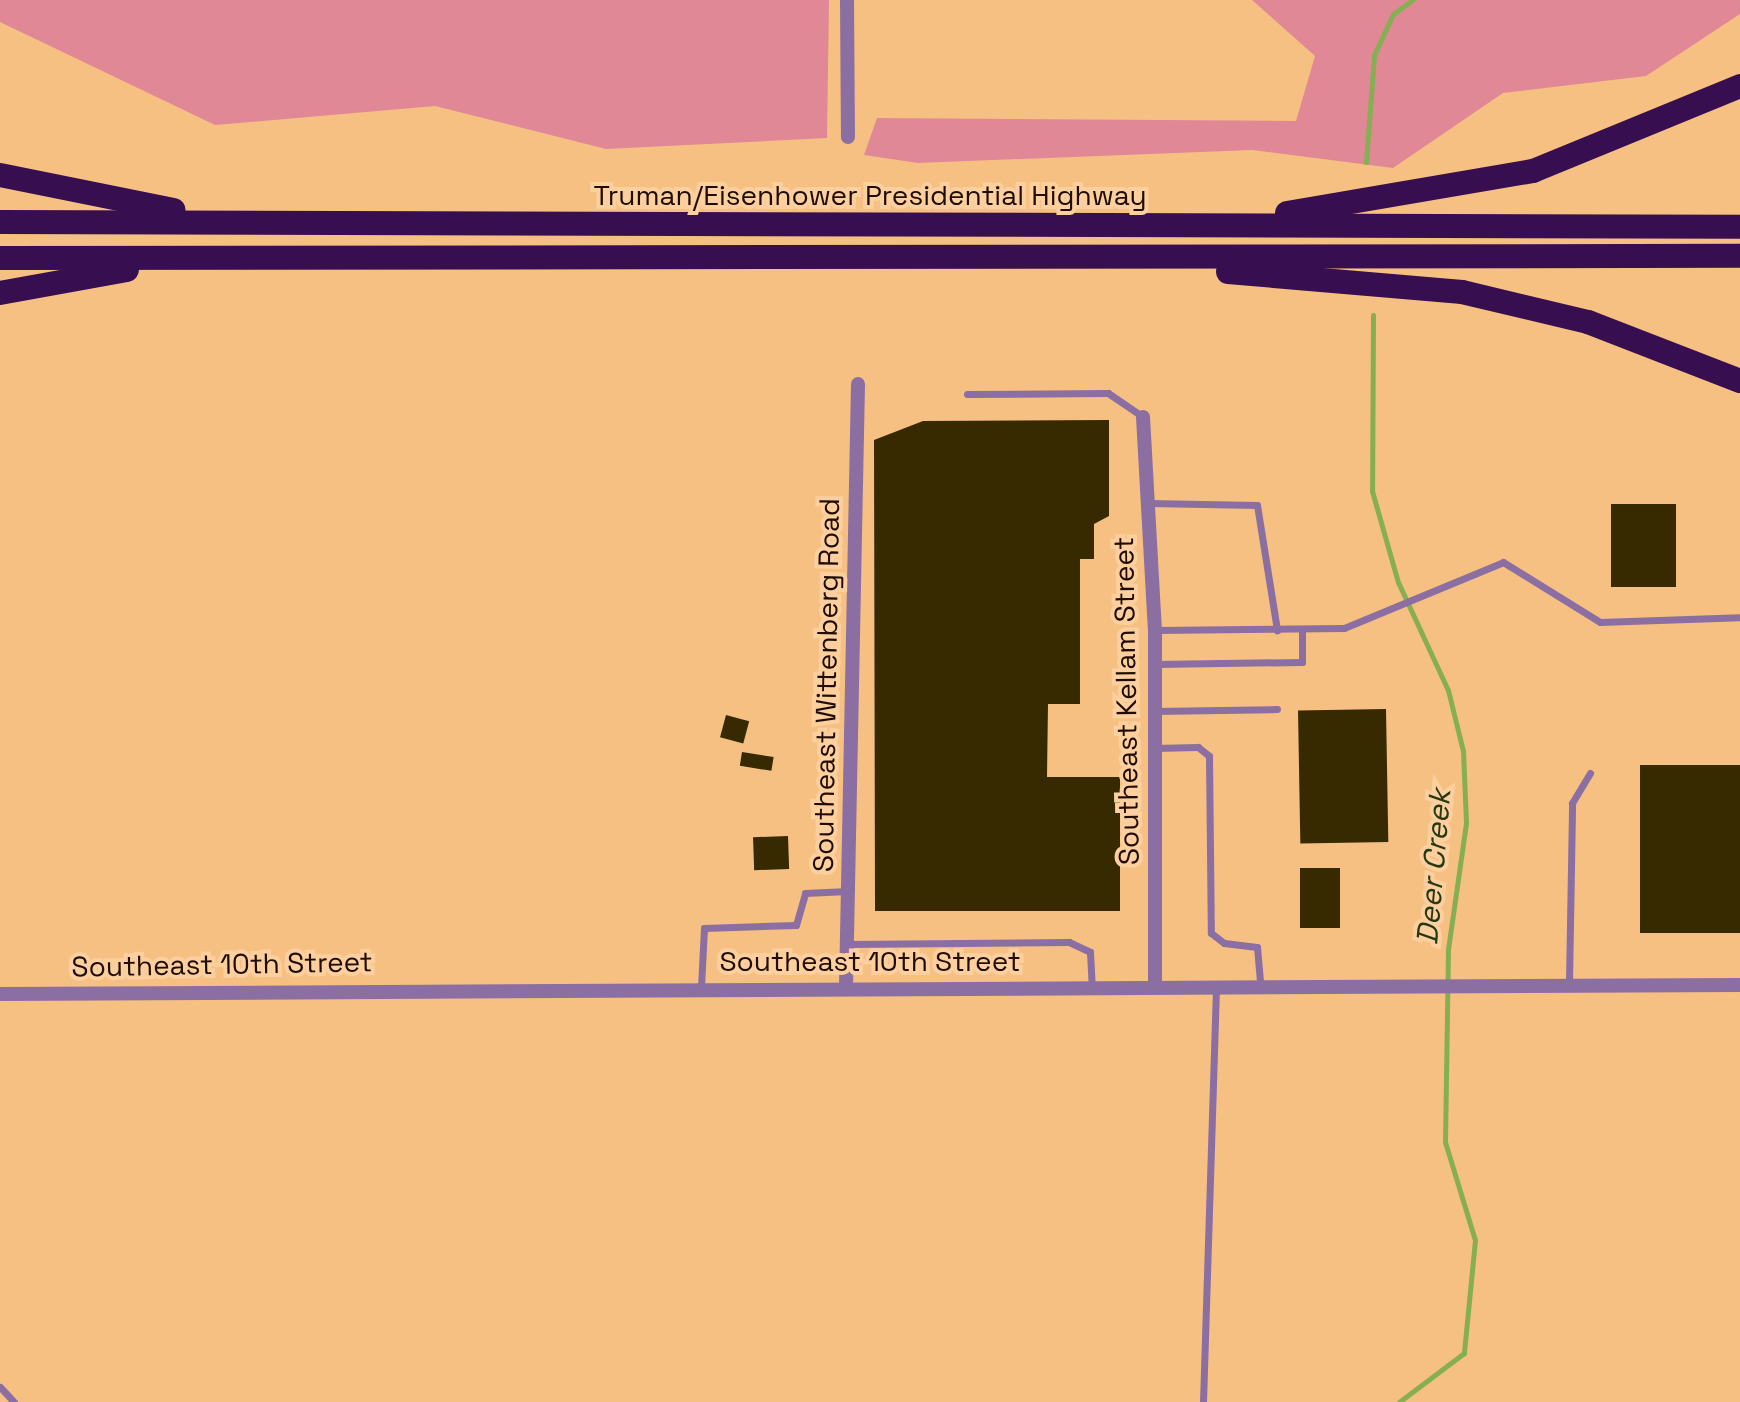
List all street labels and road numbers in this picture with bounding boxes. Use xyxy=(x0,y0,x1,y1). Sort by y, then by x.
street label: Truman/Eisenhower Presidential Highway xyxy=(593,178,1147,212)
street label: Southeast Wittenberg Road xyxy=(806,498,846,872)
street label: Southeast Kellam Street xyxy=(1106,536,1146,866)
street label: Southeast 10th Street xyxy=(719,944,1021,978)
street label: Southeast 10th Street xyxy=(71,945,373,983)

